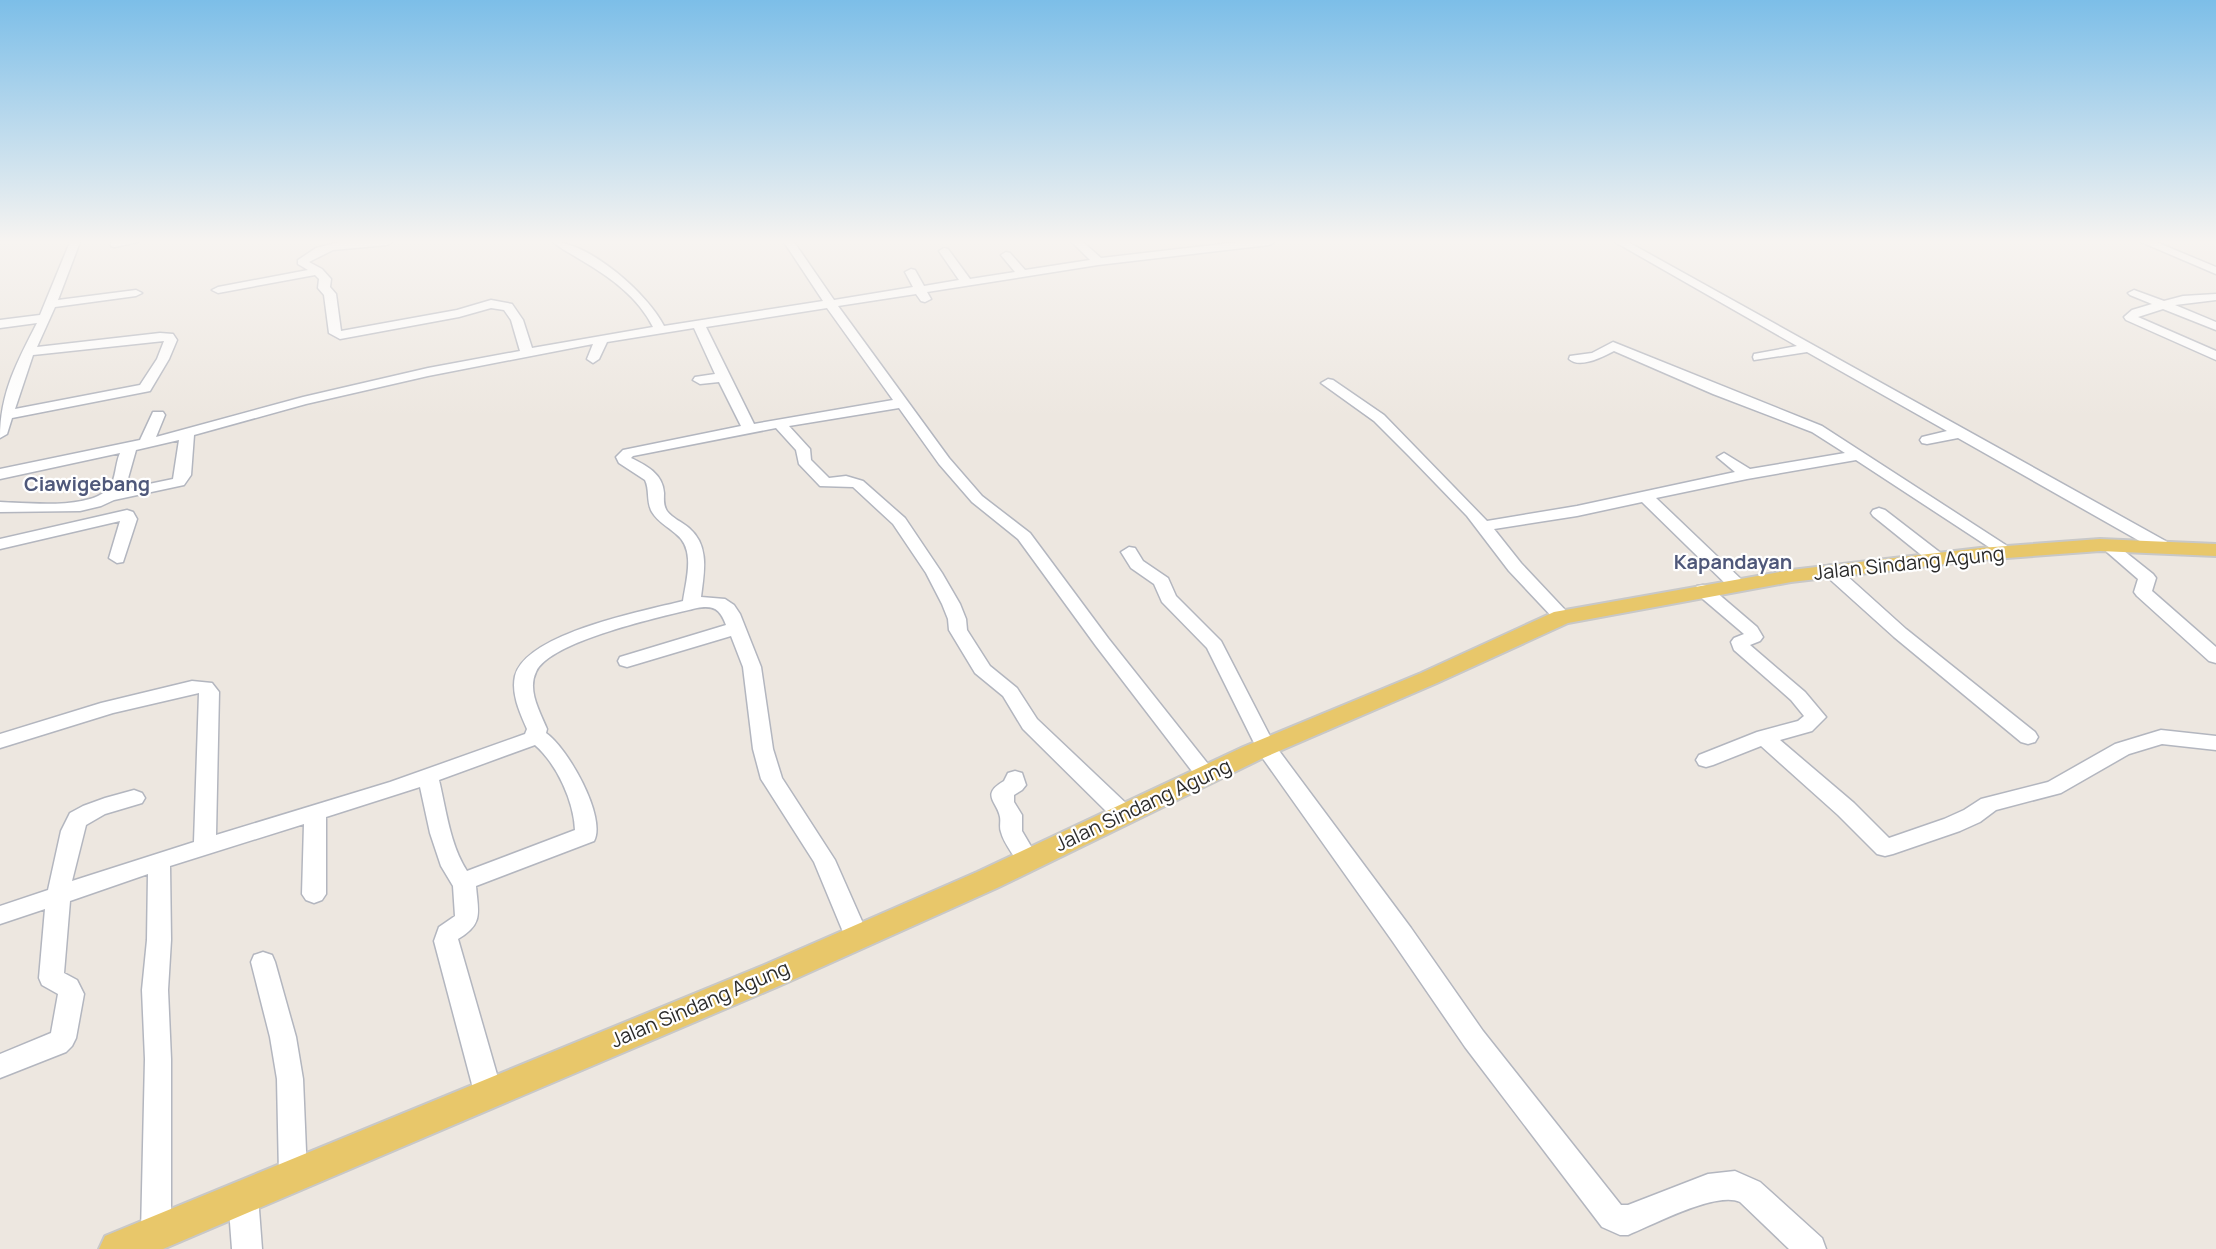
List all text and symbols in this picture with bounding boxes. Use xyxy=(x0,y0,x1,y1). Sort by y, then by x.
district label: Ciawigebang xyxy=(24,470,150,497)
street label: Jalan Sindang Agung xyxy=(1812,539,2006,586)
district label: Kapandayan xyxy=(1674,548,1792,575)
street label: Jalan Sindang Agung xyxy=(1050,752,1235,857)
street label: Jalan Sindang Agung xyxy=(606,954,793,1053)

